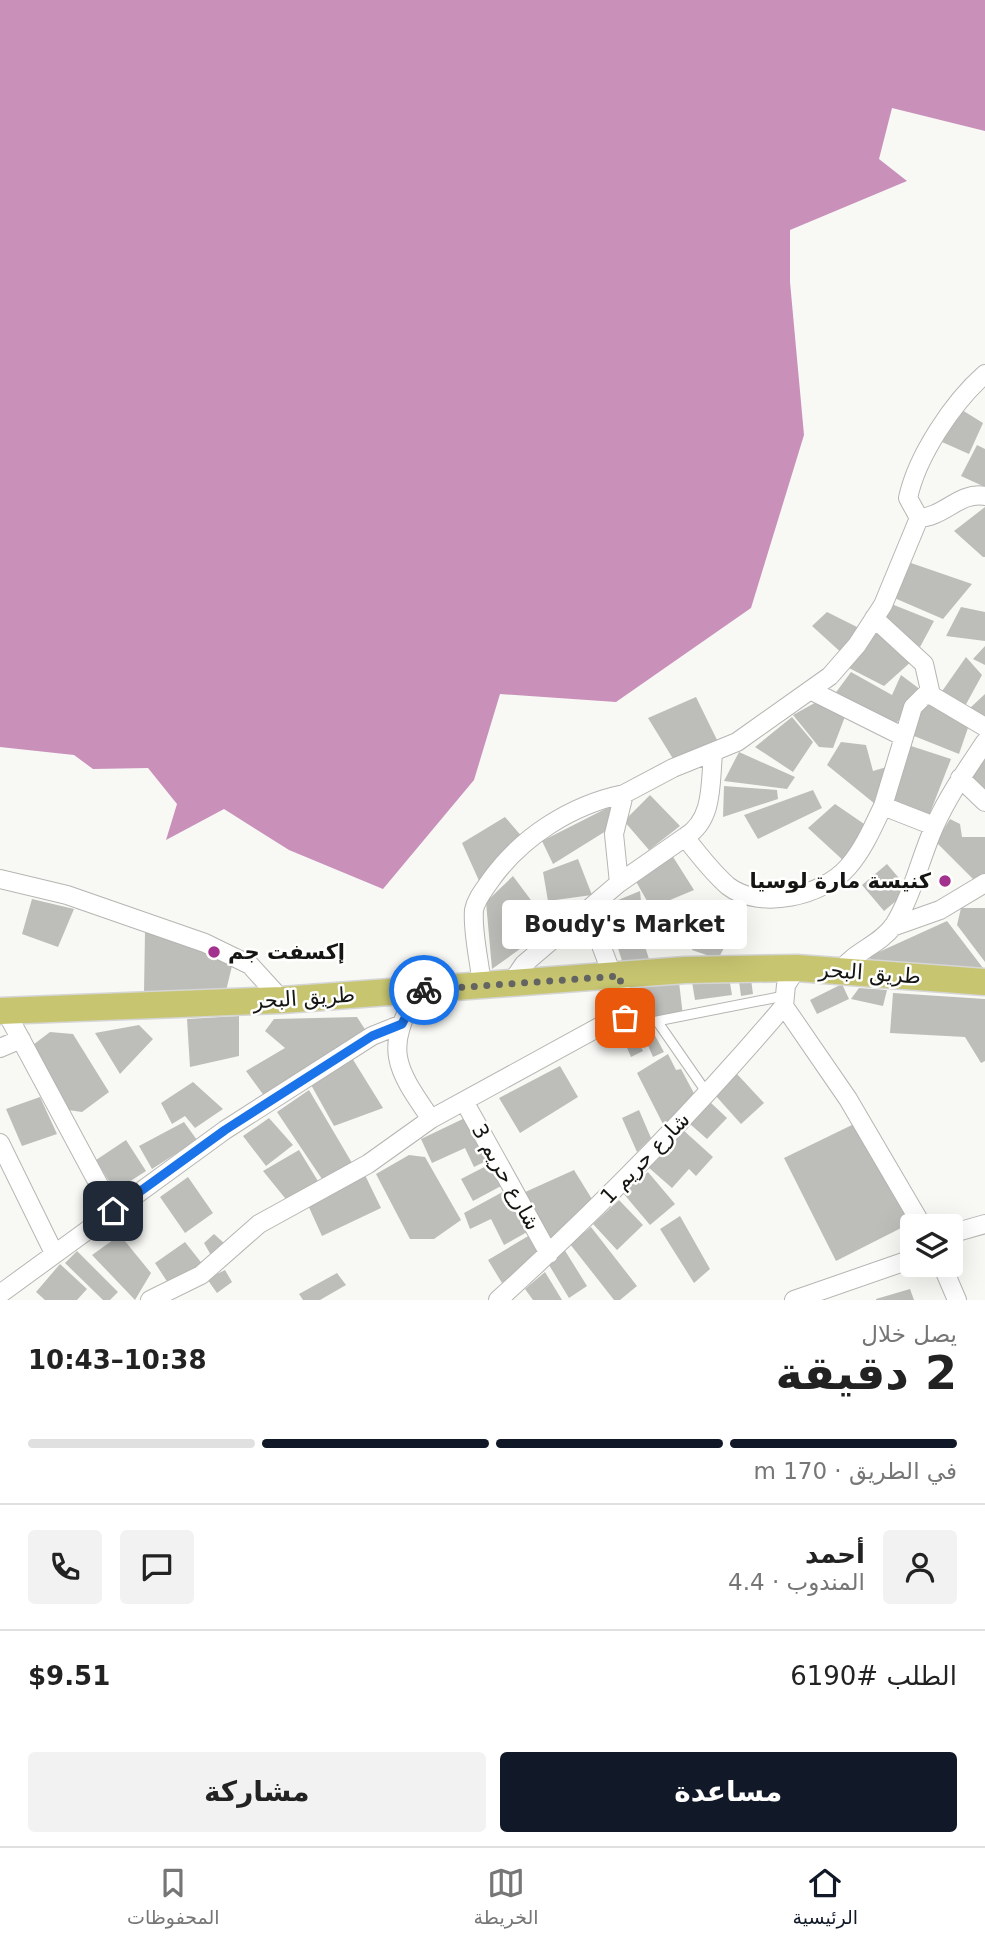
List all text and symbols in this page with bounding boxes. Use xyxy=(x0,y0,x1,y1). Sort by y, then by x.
place label: كنيسة مارة لوسيا xyxy=(749,869,932,893)
marker: كنيسة مارة لوسيا xyxy=(937,873,953,889)
callout: Boudy's Market xyxy=(503,899,748,948)
text: Boudy's Market xyxy=(524,911,725,937)
place label: إكسفت جم xyxy=(228,940,345,964)
marker: إكسفت جم xyxy=(206,944,222,960)
courier xyxy=(389,955,459,1025)
street label: طريق البحر xyxy=(817,957,922,989)
icon: bike xyxy=(405,971,443,1009)
street label: طريق البحر xyxy=(251,982,356,1014)
pin xyxy=(595,988,655,1048)
icon: bag xyxy=(606,999,644,1037)
street label: شارع حريم 1 xyxy=(595,1107,695,1209)
street label: شارع حريم 3 xyxy=(466,1120,545,1235)
pin xyxy=(83,1181,143,1241)
icon: home xyxy=(94,1192,132,1230)
map controls xyxy=(900,1214,963,1277)
button: layers xyxy=(900,1214,963,1277)
text: يصل خلال xyxy=(861,1321,957,1347)
text: 10:38–10:43 xyxy=(28,1345,207,1375)
text: 2 دقيقة xyxy=(775,1346,957,1400)
text: في الطريق · 170 m xyxy=(753,1458,957,1484)
button: phone xyxy=(28,1530,102,1604)
button: chat xyxy=(120,1530,194,1604)
button: person xyxy=(883,1530,957,1604)
text: أحمد xyxy=(805,1539,865,1569)
text: المندوب · 4.4 xyxy=(728,1569,865,1595)
text: $9.51 xyxy=(28,1661,110,1691)
text: الطلب #6190 xyxy=(790,1661,957,1691)
button: مشاركة xyxy=(28,1752,486,1832)
button: مساعدة xyxy=(500,1752,957,1832)
tab: المحفوظات xyxy=(127,1864,220,1928)
tab: الخريطة xyxy=(474,1864,539,1928)
tab: الرئيسية xyxy=(793,1864,858,1928)

